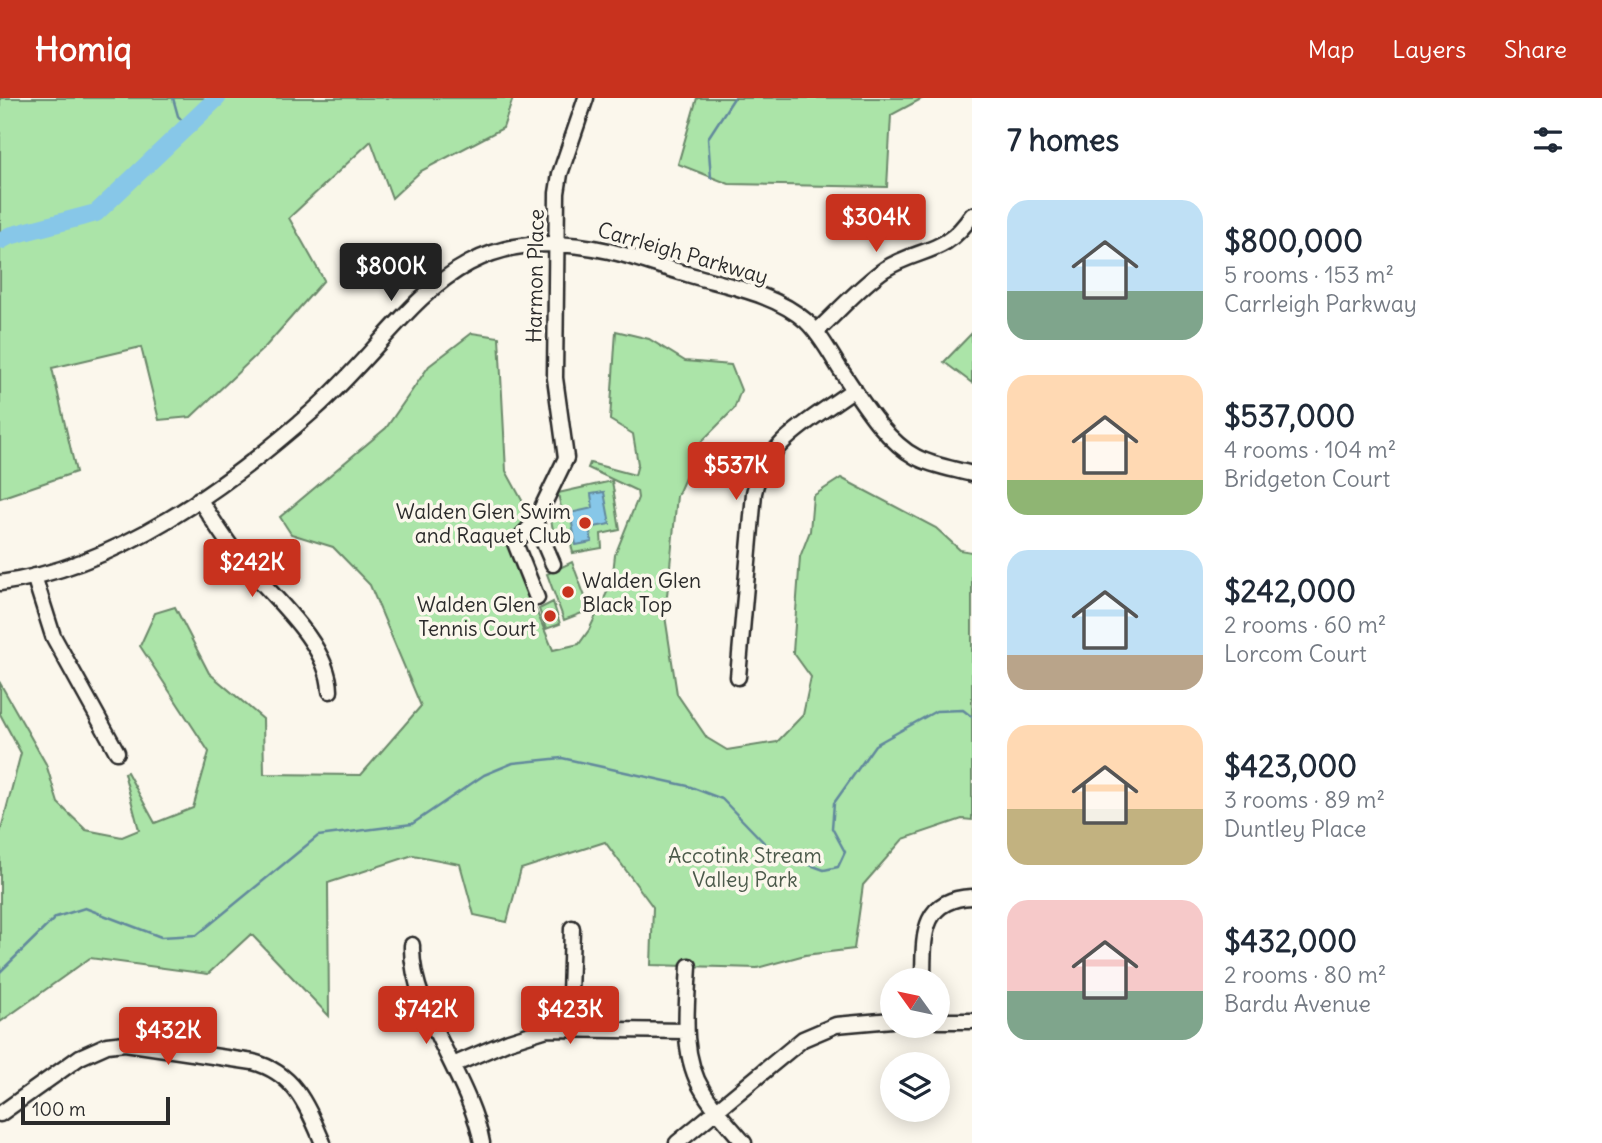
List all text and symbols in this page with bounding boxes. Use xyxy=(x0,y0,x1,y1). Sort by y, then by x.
text: Homiq xyxy=(35,28,132,70)
text: Map xyxy=(1308,34,1354,64)
text: Layers xyxy=(1392,34,1466,64)
text: Share xyxy=(1504,34,1567,64)
text: 7 homes xyxy=(1007,121,1119,159)
icon: filters xyxy=(1529,121,1567,159)
pin: $304K xyxy=(827,194,925,254)
text: $304K xyxy=(842,202,910,231)
street label: Harmon Place xyxy=(520,209,550,343)
street label: Carrleigh Parkway xyxy=(595,216,771,290)
text: $800,000 xyxy=(1224,222,1363,260)
icon: home xyxy=(1063,228,1147,312)
pin: $800K xyxy=(342,244,440,303)
text: $800K xyxy=(356,251,426,280)
text: 5 rooms · 153 m² xyxy=(1224,260,1394,289)
text: Carrleigh Parkway xyxy=(1224,289,1417,318)
text: $537,000 xyxy=(1224,397,1355,435)
icon: home xyxy=(1063,403,1147,487)
text: 4 rooms · 104 m² xyxy=(1224,435,1396,464)
pin: $537K xyxy=(687,442,785,502)
text: $537K xyxy=(704,450,768,479)
text: Bridgeton Court xyxy=(1224,464,1390,493)
place label: Walden Glen Swim and Raquet Club xyxy=(396,498,571,549)
marker: Walden Glen Swim and Raquet Club xyxy=(577,515,593,531)
pin: $242K xyxy=(203,540,301,599)
text: $242K xyxy=(219,547,285,576)
place label: Walden Glen Black Top xyxy=(582,567,701,618)
text: $242,000 xyxy=(1224,572,1356,610)
icon: home xyxy=(1063,578,1147,662)
marker: Walden Glen Black Top xyxy=(560,584,576,600)
place label: Walden Glen Tennis Court xyxy=(417,591,536,642)
marker: Walden Glen Tennis Court xyxy=(542,608,558,624)
text: 2 rooms · 60 m² xyxy=(1224,610,1386,639)
text: Lorcom Court xyxy=(1224,639,1367,668)
text: $423,000 xyxy=(1224,747,1357,785)
icon: home xyxy=(1063,753,1147,837)
text: 3 rooms · 89 m² xyxy=(1224,785,1385,814)
text: Duntley Place xyxy=(1224,814,1366,843)
park label: Accotink Stream Valley Park xyxy=(668,842,822,893)
text: $432,000 xyxy=(1224,922,1357,960)
icon: home xyxy=(1063,928,1147,1012)
text: 2 rooms · 80 m² xyxy=(1224,960,1386,989)
north arrow xyxy=(880,968,950,1038)
map controls xyxy=(880,968,950,1122)
pin: $742K xyxy=(377,986,475,1046)
pin: $423K xyxy=(521,986,619,1046)
text: Bardu Avenue xyxy=(1224,989,1371,1018)
text: $742K xyxy=(394,994,458,1023)
text: $423K xyxy=(537,994,603,1023)
pin: $432K xyxy=(119,1007,217,1067)
text: $432K xyxy=(135,1015,201,1044)
button: layers xyxy=(880,1052,950,1122)
scale bar xyxy=(21,1094,170,1126)
text: 100 m xyxy=(32,1097,86,1121)

